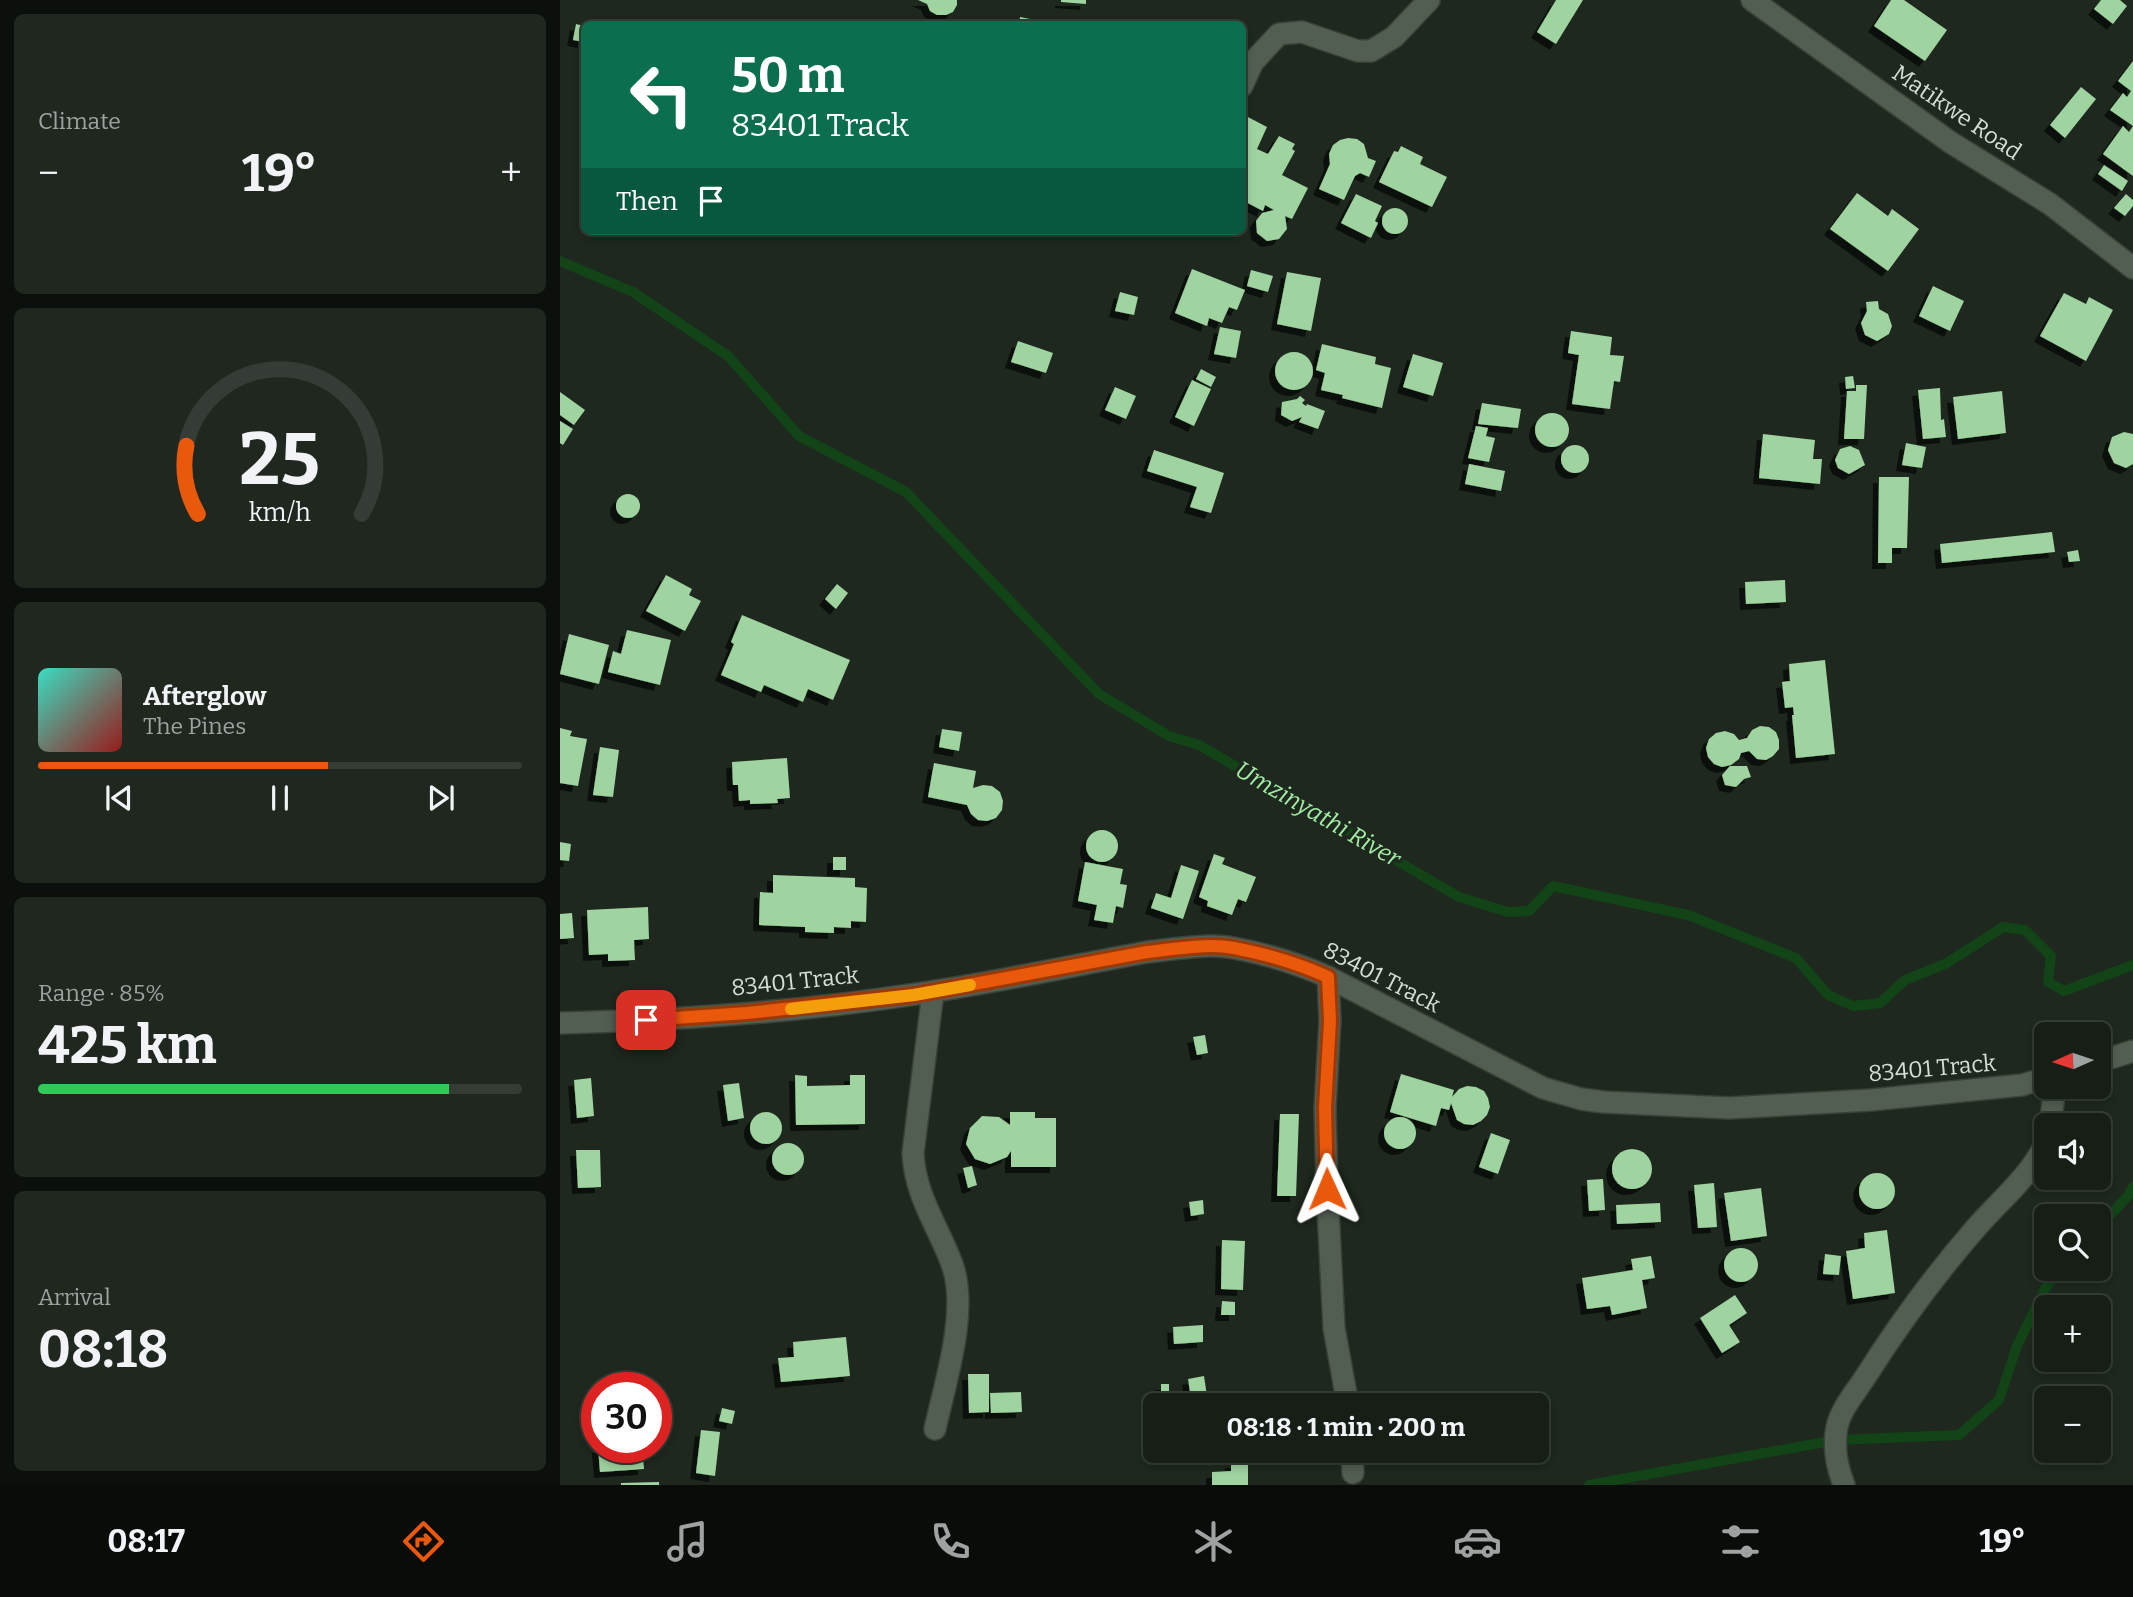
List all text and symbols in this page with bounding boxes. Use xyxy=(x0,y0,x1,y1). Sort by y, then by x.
text: 50 m xyxy=(731,46,844,105)
icon: left xyxy=(616,49,707,140)
street label: Matikwe Road xyxy=(1887,58,2027,166)
text: 83401 Track xyxy=(731,106,909,144)
text: Climate xyxy=(38,107,121,135)
text: 19° xyxy=(242,142,317,205)
text: − xyxy=(38,150,59,196)
text: + xyxy=(500,150,522,196)
icon: arrive xyxy=(692,182,730,220)
text: Then xyxy=(616,186,678,217)
text: 25 xyxy=(240,417,320,504)
text: km/h xyxy=(249,498,311,528)
text: Afterglow xyxy=(143,681,266,712)
text: The Pines xyxy=(143,712,246,740)
water label: Umzinyathi River xyxy=(1231,755,1407,873)
icon: previous xyxy=(100,779,138,817)
icon: pause xyxy=(261,779,299,817)
icon: next xyxy=(422,779,460,817)
street label: 83401 Track xyxy=(1319,935,1445,1019)
street label: 83401 Track xyxy=(730,960,860,1002)
text: Range · 85% xyxy=(38,979,165,1007)
pin xyxy=(616,990,676,1050)
icon: arrive xyxy=(627,1001,665,1039)
text: 425 km xyxy=(38,1014,217,1077)
north arrow xyxy=(2034,1022,2110,1099)
map controls xyxy=(2034,1022,2111,1463)
street label: 83401 Track xyxy=(1867,1048,1997,1088)
button: sound xyxy=(2034,1113,2111,1190)
position arrow xyxy=(1290,1152,1364,1226)
button: search xyxy=(2034,1204,2111,1281)
text: Arrival xyxy=(38,1283,111,1311)
button: + xyxy=(2034,1295,2111,1372)
text: 08:18 xyxy=(38,1318,168,1381)
speed limit sign: 30 xyxy=(581,1372,672,1463)
button: − xyxy=(2034,1386,2111,1463)
text: 08:18 · 1 min · 200 m xyxy=(1227,1412,1465,1443)
icon: directions xyxy=(399,1517,448,1566)
icon: music xyxy=(663,1517,712,1566)
icon: phone xyxy=(926,1517,975,1566)
icon: climate xyxy=(1189,1517,1238,1566)
icon: car xyxy=(1453,1517,1502,1566)
icon: filters xyxy=(1716,1517,1765,1566)
text: 08:17 xyxy=(107,1522,185,1560)
text: 19° xyxy=(1979,1522,2026,1560)

